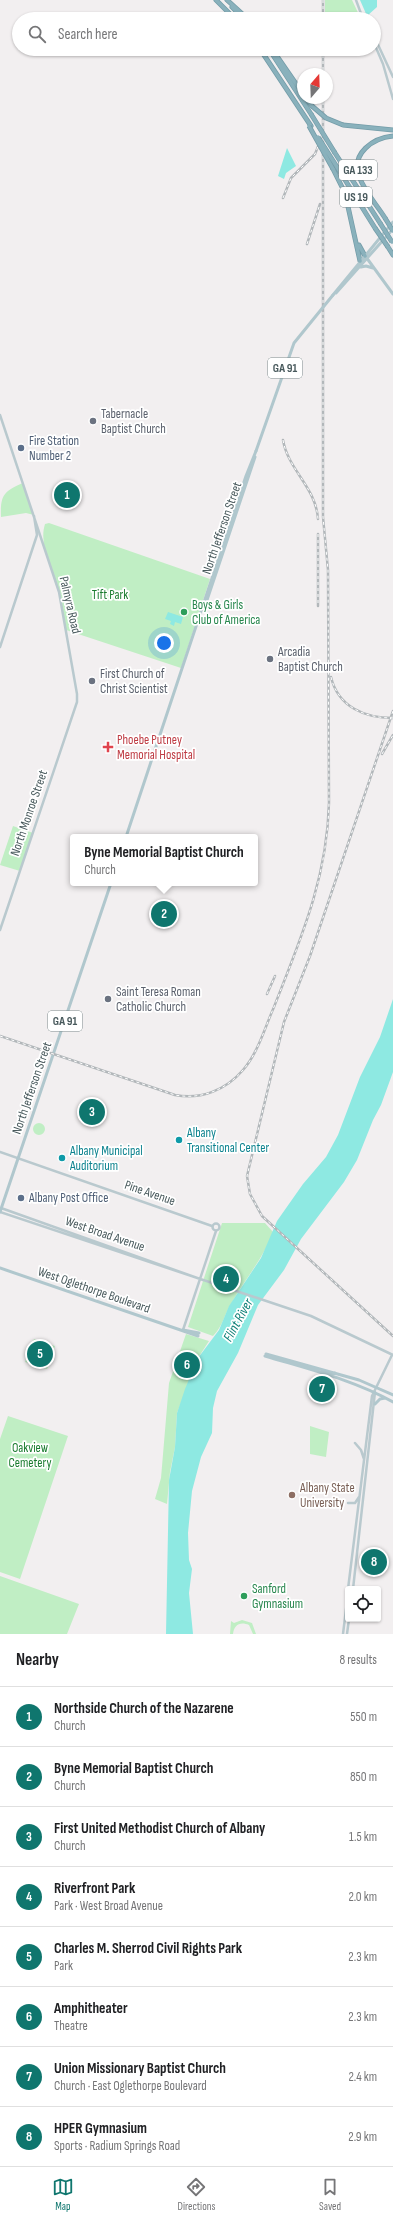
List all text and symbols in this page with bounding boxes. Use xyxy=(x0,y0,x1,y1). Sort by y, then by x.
search box xyxy=(12,12,381,56)
icon: search xyxy=(26,23,48,45)
text: Search here xyxy=(58,25,118,44)
north arrow xyxy=(297,68,333,104)
road number: GA 133 xyxy=(339,160,377,180)
road number: US 19 xyxy=(340,187,372,207)
road number: GA 91 xyxy=(268,358,302,378)
place label: Tabernacle Baptist Church xyxy=(101,406,166,437)
marker: Tabernacle Baptist Church xyxy=(88,416,98,426)
place label: Fire Station Number 2 xyxy=(29,433,79,464)
marker: Fire Station Number 2 xyxy=(16,443,26,453)
pin: 1 xyxy=(54,480,80,510)
street label: North Jefferson Street xyxy=(199,480,245,576)
street label: Palmyra Road xyxy=(56,575,84,635)
park label: Tift Park xyxy=(92,587,128,603)
place label: Boys & Girls Club of America xyxy=(192,597,260,628)
marker: Boys & Girls Club of America xyxy=(179,607,189,617)
your location xyxy=(154,633,174,653)
place label: Arcadia Baptist Church xyxy=(277,644,343,675)
marker: Arcadia Baptist Church xyxy=(265,654,275,664)
place label: First Church of Christ Scientist xyxy=(100,666,168,697)
marker: First Church of Christ Scientist xyxy=(87,676,97,686)
place label: Phoebe Putney Memorial Hospital xyxy=(117,732,195,763)
marker: Phoebe Putney Memorial Hospital xyxy=(102,741,114,753)
street label: North Monroe Street xyxy=(7,768,51,858)
popup xyxy=(70,834,258,886)
text: Byne Memorial Baptist Church xyxy=(84,843,244,862)
text: Church xyxy=(84,862,116,878)
pin: 2 xyxy=(151,899,177,929)
place label: Saint Teresa Roman Catholic Church xyxy=(116,984,201,1015)
marker: Saint Teresa Roman Catholic Church xyxy=(103,994,113,1004)
road number: GA 91 xyxy=(48,1011,82,1031)
street label: North Jefferson Street xyxy=(9,1040,55,1136)
pin: 3 xyxy=(79,1097,105,1127)
place label: Albany Transitional Center xyxy=(186,1125,269,1156)
marker: Albany Transitional Center xyxy=(174,1135,184,1145)
place label: Albany Municipal Auditorium xyxy=(69,1143,143,1174)
marker: Albany Municipal Auditorium xyxy=(57,1153,67,1163)
street label: Pine Avenue xyxy=(123,1177,177,1209)
place label: Albany Post Office xyxy=(28,1190,108,1206)
marker: Albany Post Office xyxy=(16,1193,26,1203)
street label: West Broad Avenue xyxy=(63,1213,147,1255)
street label: West Oglethorpe Boulevard xyxy=(36,1263,152,1317)
pin: 4 xyxy=(213,1264,239,1294)
water label: Flint River xyxy=(219,1295,257,1344)
pin: 5 xyxy=(27,1339,53,1369)
pin: 6 xyxy=(174,1350,200,1380)
pin: 7 xyxy=(309,1374,335,1404)
park label: Oakview Cemetery xyxy=(9,1440,51,1471)
place label: Albany State University xyxy=(299,1480,355,1511)
marker: Albany State University xyxy=(287,1490,297,1500)
pin: 8 xyxy=(361,1547,387,1577)
place label: Sanford Gymnasium xyxy=(252,1581,303,1612)
map controls xyxy=(345,1586,381,1622)
button: locate xyxy=(345,1586,381,1622)
marker: Sanford Gymnasium xyxy=(239,1591,249,1601)
text: Nearby xyxy=(16,1650,59,1670)
text: 8 results xyxy=(339,1652,377,1668)
text: Northside Church of the Nazarene xyxy=(54,1699,234,1718)
text: 1 xyxy=(26,1709,32,1725)
text: 550 m xyxy=(350,1709,377,1725)
text: Church xyxy=(54,1718,86,1734)
text: Byne Memorial Baptist Church xyxy=(54,1759,214,1778)
text: 2 xyxy=(26,1769,32,1785)
text: 850 m xyxy=(350,1769,377,1785)
text: Church xyxy=(54,1778,86,1794)
text: First United Methodist Church of Albany xyxy=(54,1819,265,1838)
text: 3 xyxy=(26,1829,32,1845)
text: 1.5 km xyxy=(349,1829,377,1845)
text: Church xyxy=(54,1838,86,1854)
text: Riverfront Park xyxy=(54,1879,135,1898)
text: 4 xyxy=(26,1889,32,1905)
text: 2.0 km xyxy=(348,1889,377,1905)
text: Park · West Broad Avenue xyxy=(54,1898,163,1914)
text: Charles M. Sherrod Civil Rights Park xyxy=(54,1939,242,1958)
text: 5 xyxy=(26,1949,32,1965)
text: 2.3 km xyxy=(348,1949,377,1965)
text: Park xyxy=(54,1958,73,1974)
text: Amphitheater xyxy=(54,1999,128,2018)
text: 6 xyxy=(26,2009,32,2025)
text: 2.3 km xyxy=(348,2009,377,2025)
text: Theatre xyxy=(54,2018,88,2034)
text: Union Missionary Baptist Church xyxy=(54,2059,226,2078)
text: 7 xyxy=(26,2069,32,2085)
text: 2.4 km xyxy=(348,2069,377,2085)
text: Church · East Oglethorpe Boulevard xyxy=(54,2078,207,2094)
text: HPER Gymnasium xyxy=(54,2119,147,2138)
text: 8 xyxy=(26,2129,32,2145)
text: 2.9 km xyxy=(348,2129,377,2145)
text: Sports · Radium Springs Road xyxy=(54,2138,180,2154)
tab: Map xyxy=(52,2176,74,2213)
tab: Directions xyxy=(178,2176,215,2213)
tab: Saved xyxy=(319,2176,341,2213)

